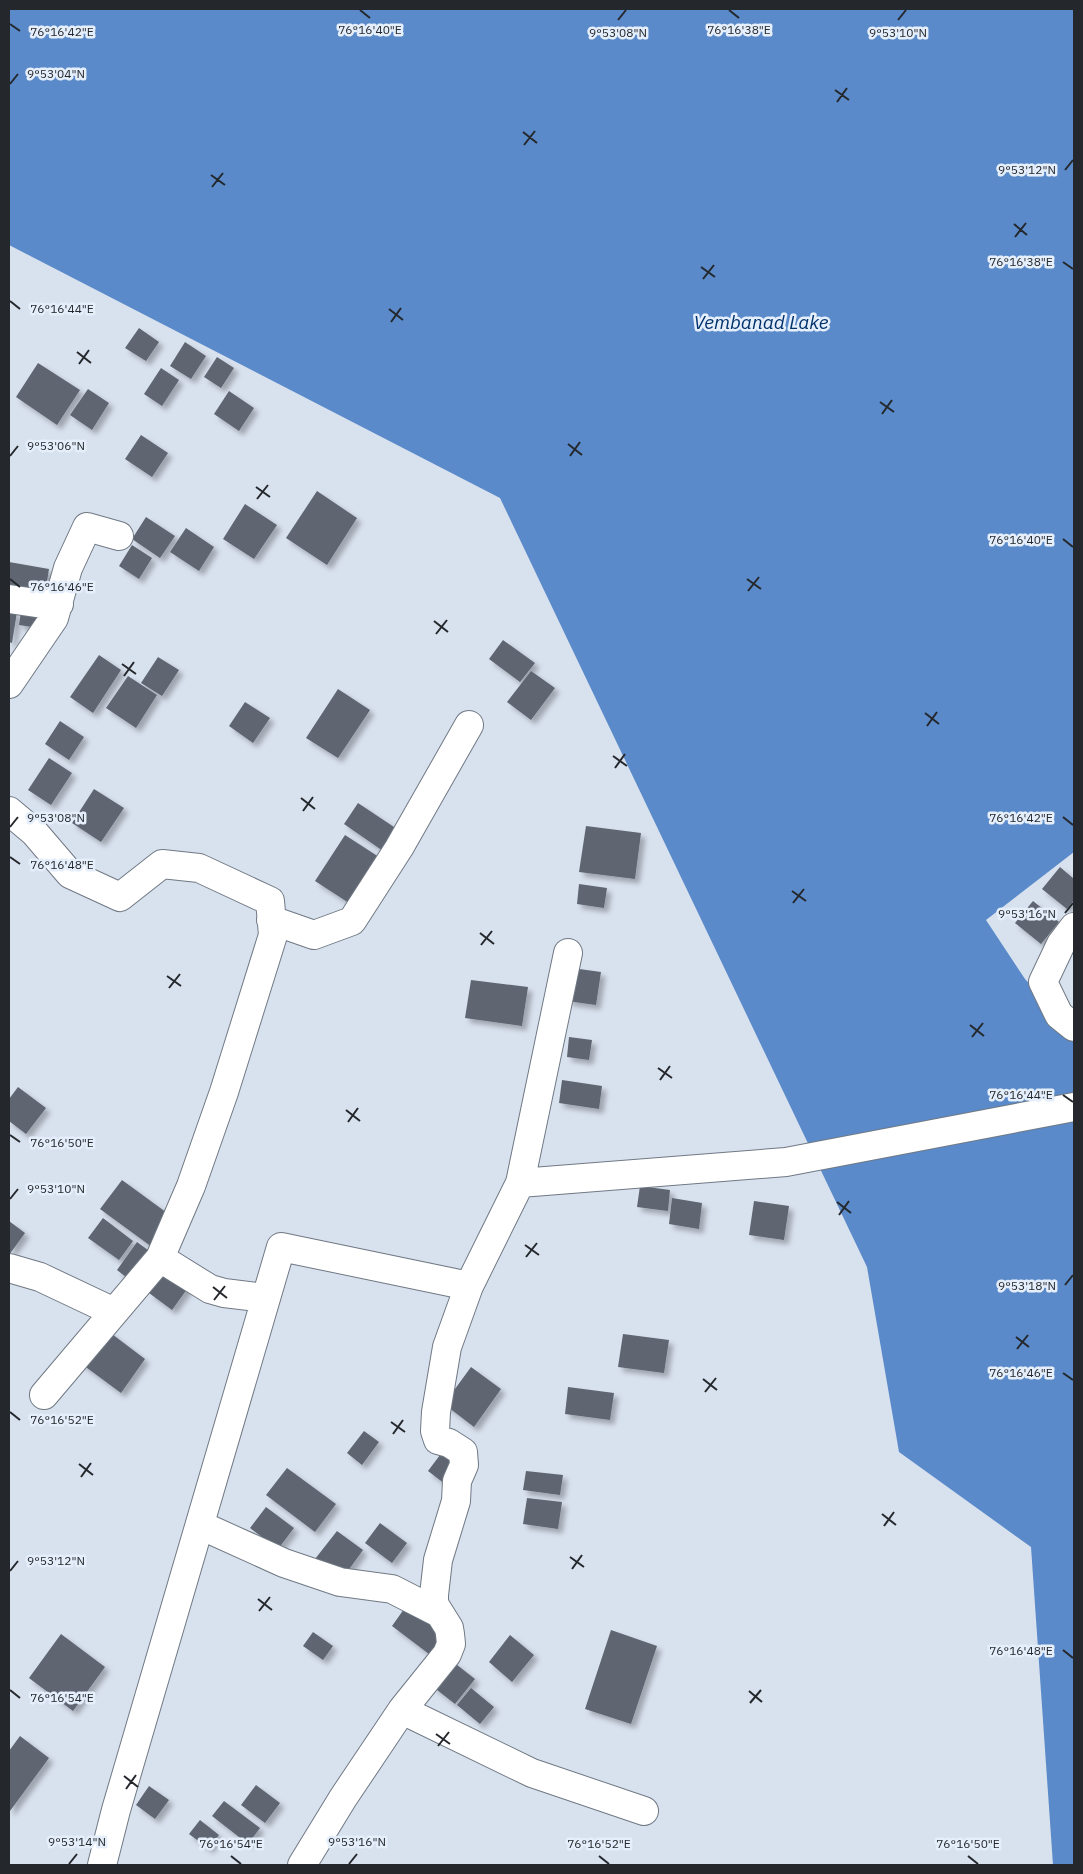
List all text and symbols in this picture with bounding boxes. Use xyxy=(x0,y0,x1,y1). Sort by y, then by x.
text: 76°16'40"E xyxy=(338,22,402,37)
text: 76°16'38"E xyxy=(707,22,771,37)
text: 76°16'42"E xyxy=(30,24,94,39)
text: 9°53'08"N xyxy=(589,25,647,40)
text: 9°53'10"N xyxy=(869,25,927,40)
text: 9°53'04"N xyxy=(27,66,85,81)
text: 9°53'12"N xyxy=(998,162,1056,177)
text: 76°16'38"E xyxy=(989,254,1053,269)
text: 76°16'44"E xyxy=(30,301,94,316)
water label: Vembanad Lake xyxy=(693,310,829,334)
text: 9°53'06"N xyxy=(27,438,85,453)
text: 76°16'40"E xyxy=(989,532,1053,547)
text: 76°16'46"E xyxy=(30,579,94,594)
text: 9°53'08"N xyxy=(27,810,85,825)
text: 76°16'42"E xyxy=(989,810,1053,825)
text: 76°16'48"E xyxy=(30,857,94,872)
text: 9°53'16"N xyxy=(998,906,1056,921)
text: 76°16'44"E xyxy=(989,1087,1053,1102)
text: 76°16'50"E xyxy=(30,1135,94,1150)
text: 9°53'10"N xyxy=(27,1181,85,1196)
text: 9°53'18"N xyxy=(998,1278,1056,1293)
text: 76°16'46"E xyxy=(989,1365,1053,1380)
text: 76°16'52"E xyxy=(30,1412,94,1427)
text: 9°53'12"N xyxy=(27,1553,85,1568)
text: 76°16'48"E xyxy=(989,1643,1053,1658)
text: 76°16'54"E xyxy=(30,1690,94,1705)
text: 9°53'14"N xyxy=(48,1834,106,1849)
text: 9°53'16"N xyxy=(328,1834,386,1849)
text: 76°16'54"E xyxy=(199,1836,263,1851)
text: 76°16'52"E xyxy=(567,1836,631,1851)
text: 76°16'50"E xyxy=(936,1836,1000,1851)

